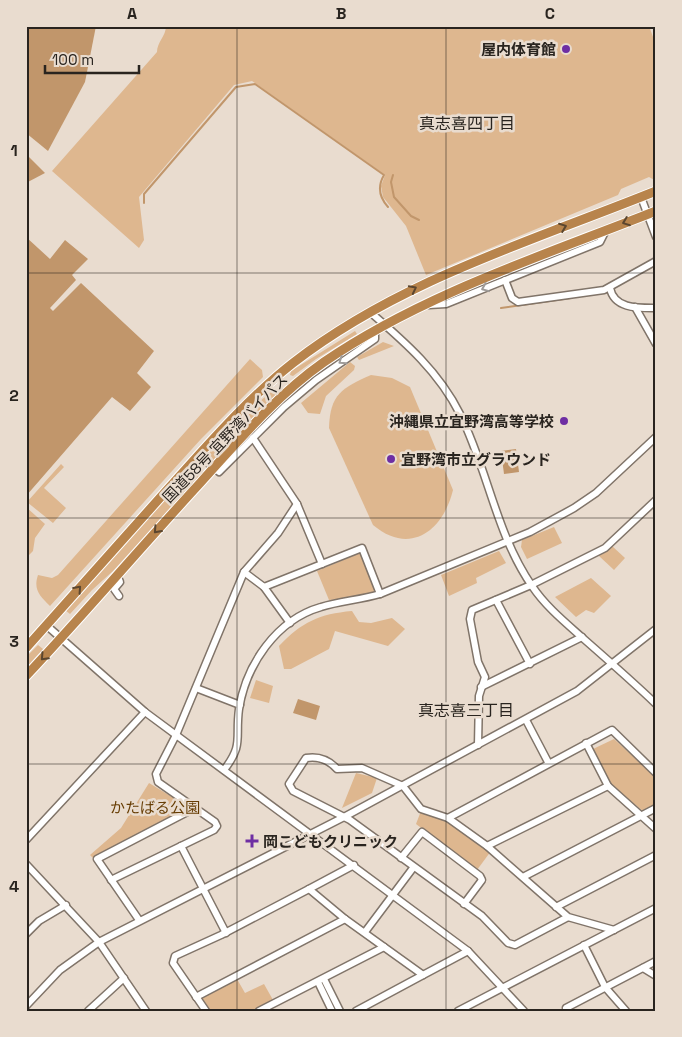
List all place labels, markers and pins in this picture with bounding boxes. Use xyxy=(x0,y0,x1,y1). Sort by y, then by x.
place label: 屋内体育館 xyxy=(481,40,556,59)
marker: 屋内体育館 xyxy=(560,43,572,55)
place label: 沖縄県立宜野湾高等学校 xyxy=(389,412,554,431)
marker: 沖縄県立宜野湾高等学校 xyxy=(558,415,570,427)
place label: 宜野湾市立グラウンド xyxy=(401,450,551,469)
marker: 宜野湾市立グラウンド xyxy=(385,453,397,465)
place label: 岡こどもクリニック xyxy=(263,832,398,851)
marker: 岡こどもクリニック xyxy=(245,834,259,848)

